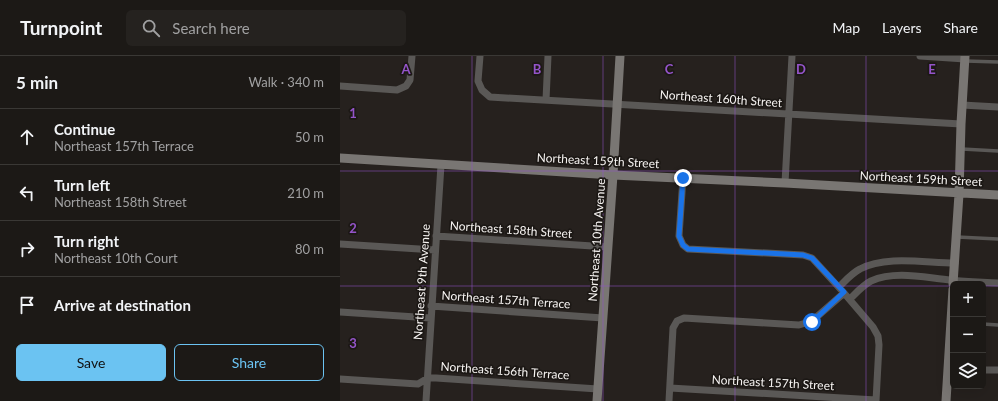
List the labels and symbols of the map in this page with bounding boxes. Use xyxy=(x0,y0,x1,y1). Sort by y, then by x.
text: A xyxy=(400,61,411,77)
text: B xyxy=(533,61,542,77)
text: C xyxy=(665,61,674,77)
text: D xyxy=(796,61,806,77)
text: E xyxy=(928,61,936,77)
street label: Northeast 160th Street xyxy=(659,87,783,110)
text: 1 xyxy=(349,105,357,121)
street label: Northeast 159th Street xyxy=(536,150,660,171)
street label: Northeast 159th Street xyxy=(859,168,983,189)
route end xyxy=(674,169,692,187)
street label: Northeast 10th Avenue xyxy=(585,178,608,302)
street label: Northeast 158th Street xyxy=(449,218,573,241)
text: 2 xyxy=(349,220,357,236)
street label: Northeast 9th Avenue xyxy=(410,223,433,341)
street label: Northeast 157th Terrace xyxy=(441,288,571,311)
route start xyxy=(803,313,821,331)
text: 3 xyxy=(349,335,357,351)
street label: Northeast 156th Terrace xyxy=(440,359,570,382)
street label: Northeast 157th Street xyxy=(711,372,835,393)

